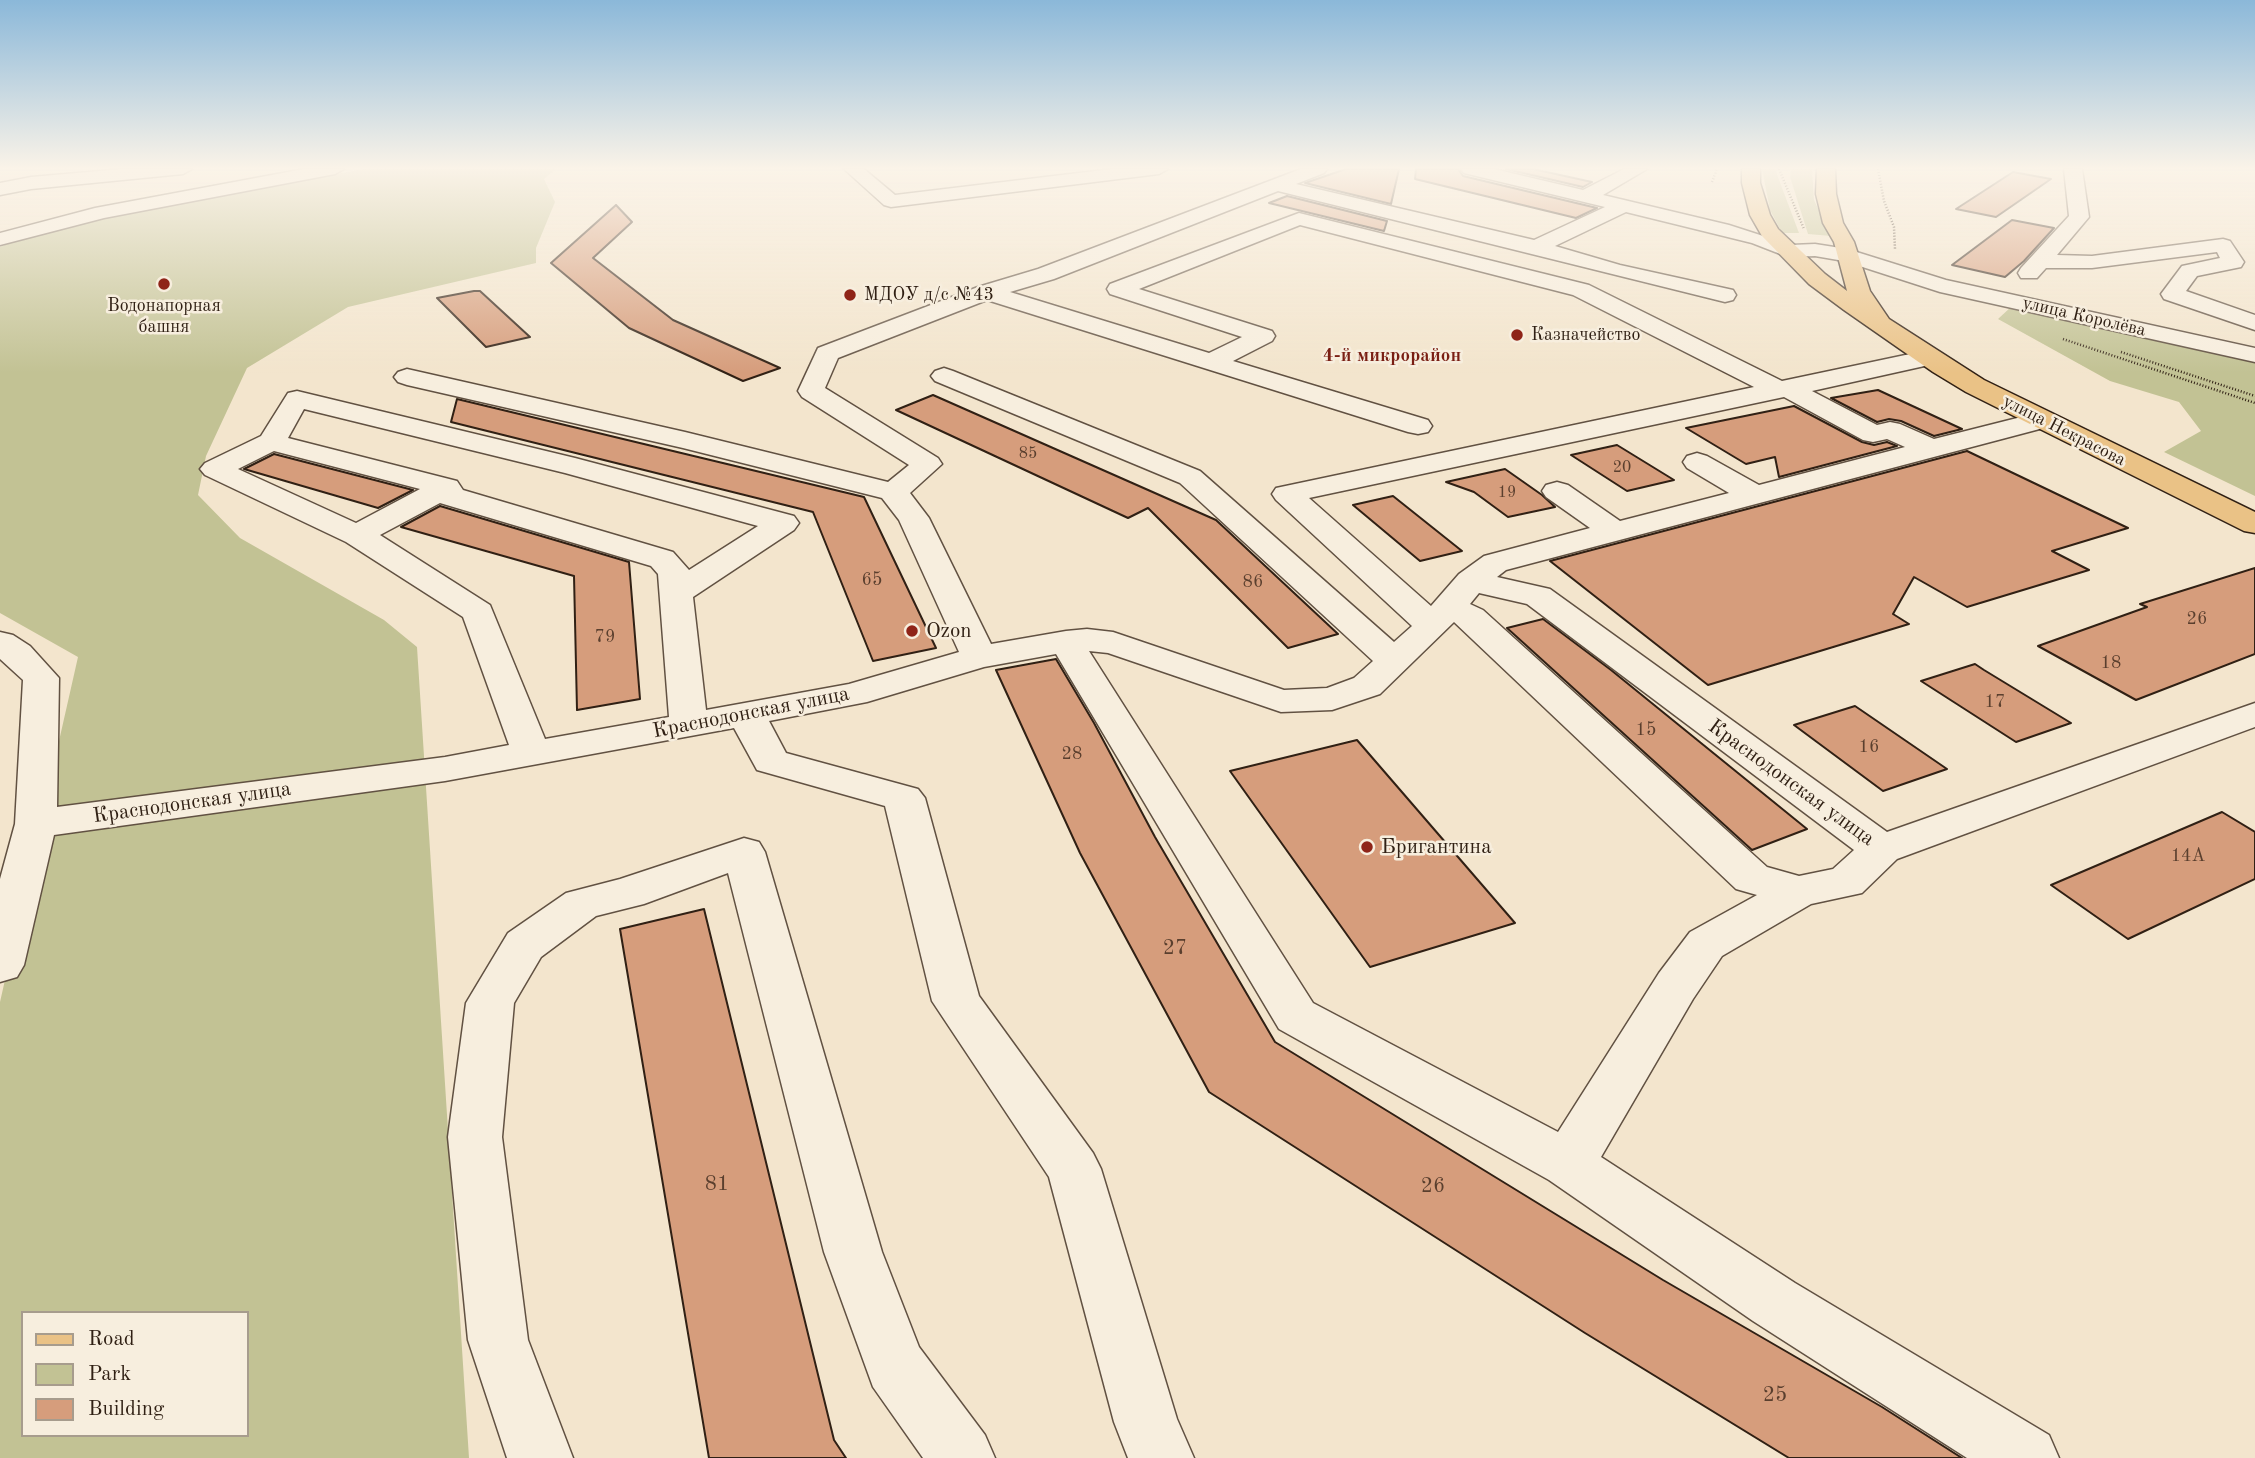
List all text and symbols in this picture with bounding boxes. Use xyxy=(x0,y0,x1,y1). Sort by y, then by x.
marker: Водонапорная башня xyxy=(156,276,172,292)
place label: МДОУ д/с №43 xyxy=(864,284,994,306)
marker: МДОУ д/с №43 xyxy=(842,287,858,303)
street label: улица Королёва xyxy=(2020,292,2148,342)
place label: Водонапорная башня xyxy=(107,295,221,338)
place label: Казначейство xyxy=(1531,324,1640,346)
marker: Казначейство xyxy=(1509,327,1525,343)
district label: 4-й микрорайон xyxy=(1323,345,1461,367)
street label: улица Некрасова xyxy=(1999,391,2129,471)
house number: 85 xyxy=(1019,444,1037,464)
house number: 20 xyxy=(1613,458,1631,478)
house number: 19 xyxy=(1498,483,1516,503)
house number: 65 xyxy=(862,569,882,591)
house number: 86 xyxy=(1243,571,1263,593)
house number: 26 xyxy=(2187,608,2207,630)
place label: Ozon xyxy=(926,618,972,644)
marker: Ozon xyxy=(904,623,920,639)
house number: 79 xyxy=(595,626,615,648)
house number: 18 xyxy=(2101,652,2121,674)
street label: Краснодонская улица xyxy=(651,682,851,744)
house number: 17 xyxy=(1985,691,2005,713)
street label: Краснодонская улица xyxy=(1703,714,1879,852)
house number: 15 xyxy=(1636,719,1656,741)
house number: 16 xyxy=(1859,736,1879,758)
house number: 28 xyxy=(1062,743,1082,765)
street label: Краснодонская улица xyxy=(91,777,293,829)
place label: Бригантина xyxy=(1381,834,1492,860)
marker: Бригантина xyxy=(1359,839,1375,855)
house number: 14А xyxy=(2171,845,2205,867)
house number: 27 xyxy=(1163,935,1187,961)
house number: 81 xyxy=(705,1171,729,1197)
house number: 26 xyxy=(1421,1173,1445,1199)
legend xyxy=(21,1311,248,1437)
text: Road xyxy=(88,1329,135,1350)
text: Park xyxy=(88,1364,131,1385)
house number: 25 xyxy=(1763,1382,1787,1408)
text: Building xyxy=(88,1399,164,1420)

